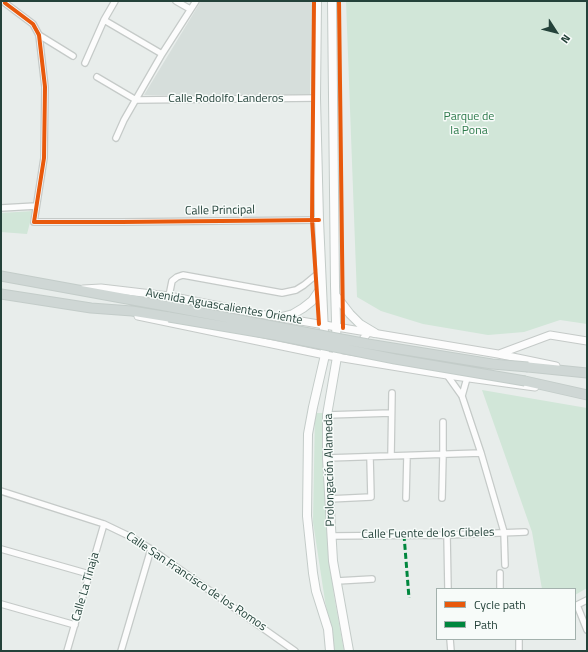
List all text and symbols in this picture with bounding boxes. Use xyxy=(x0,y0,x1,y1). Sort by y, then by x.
north arrow xyxy=(536,12,576,52)
text: N xyxy=(557,31,574,47)
street label: Calle Rodolfo Landeros xyxy=(168,92,284,106)
park label: Parque de la Pona xyxy=(444,110,494,138)
street label: Calle Principal xyxy=(185,203,255,219)
street label: Avenida Aguascalientes Oriente xyxy=(144,286,304,328)
street label: Prolongación Alameda xyxy=(322,413,338,527)
street label: Calle Fuente de los Cibeles xyxy=(361,526,495,542)
street label: Calle San Francisco de los Romos xyxy=(123,529,269,635)
street label: Calle La Tinaja xyxy=(69,551,103,623)
legend xyxy=(436,588,576,640)
text: Cycle path xyxy=(474,595,526,614)
text: Path xyxy=(474,615,498,634)

